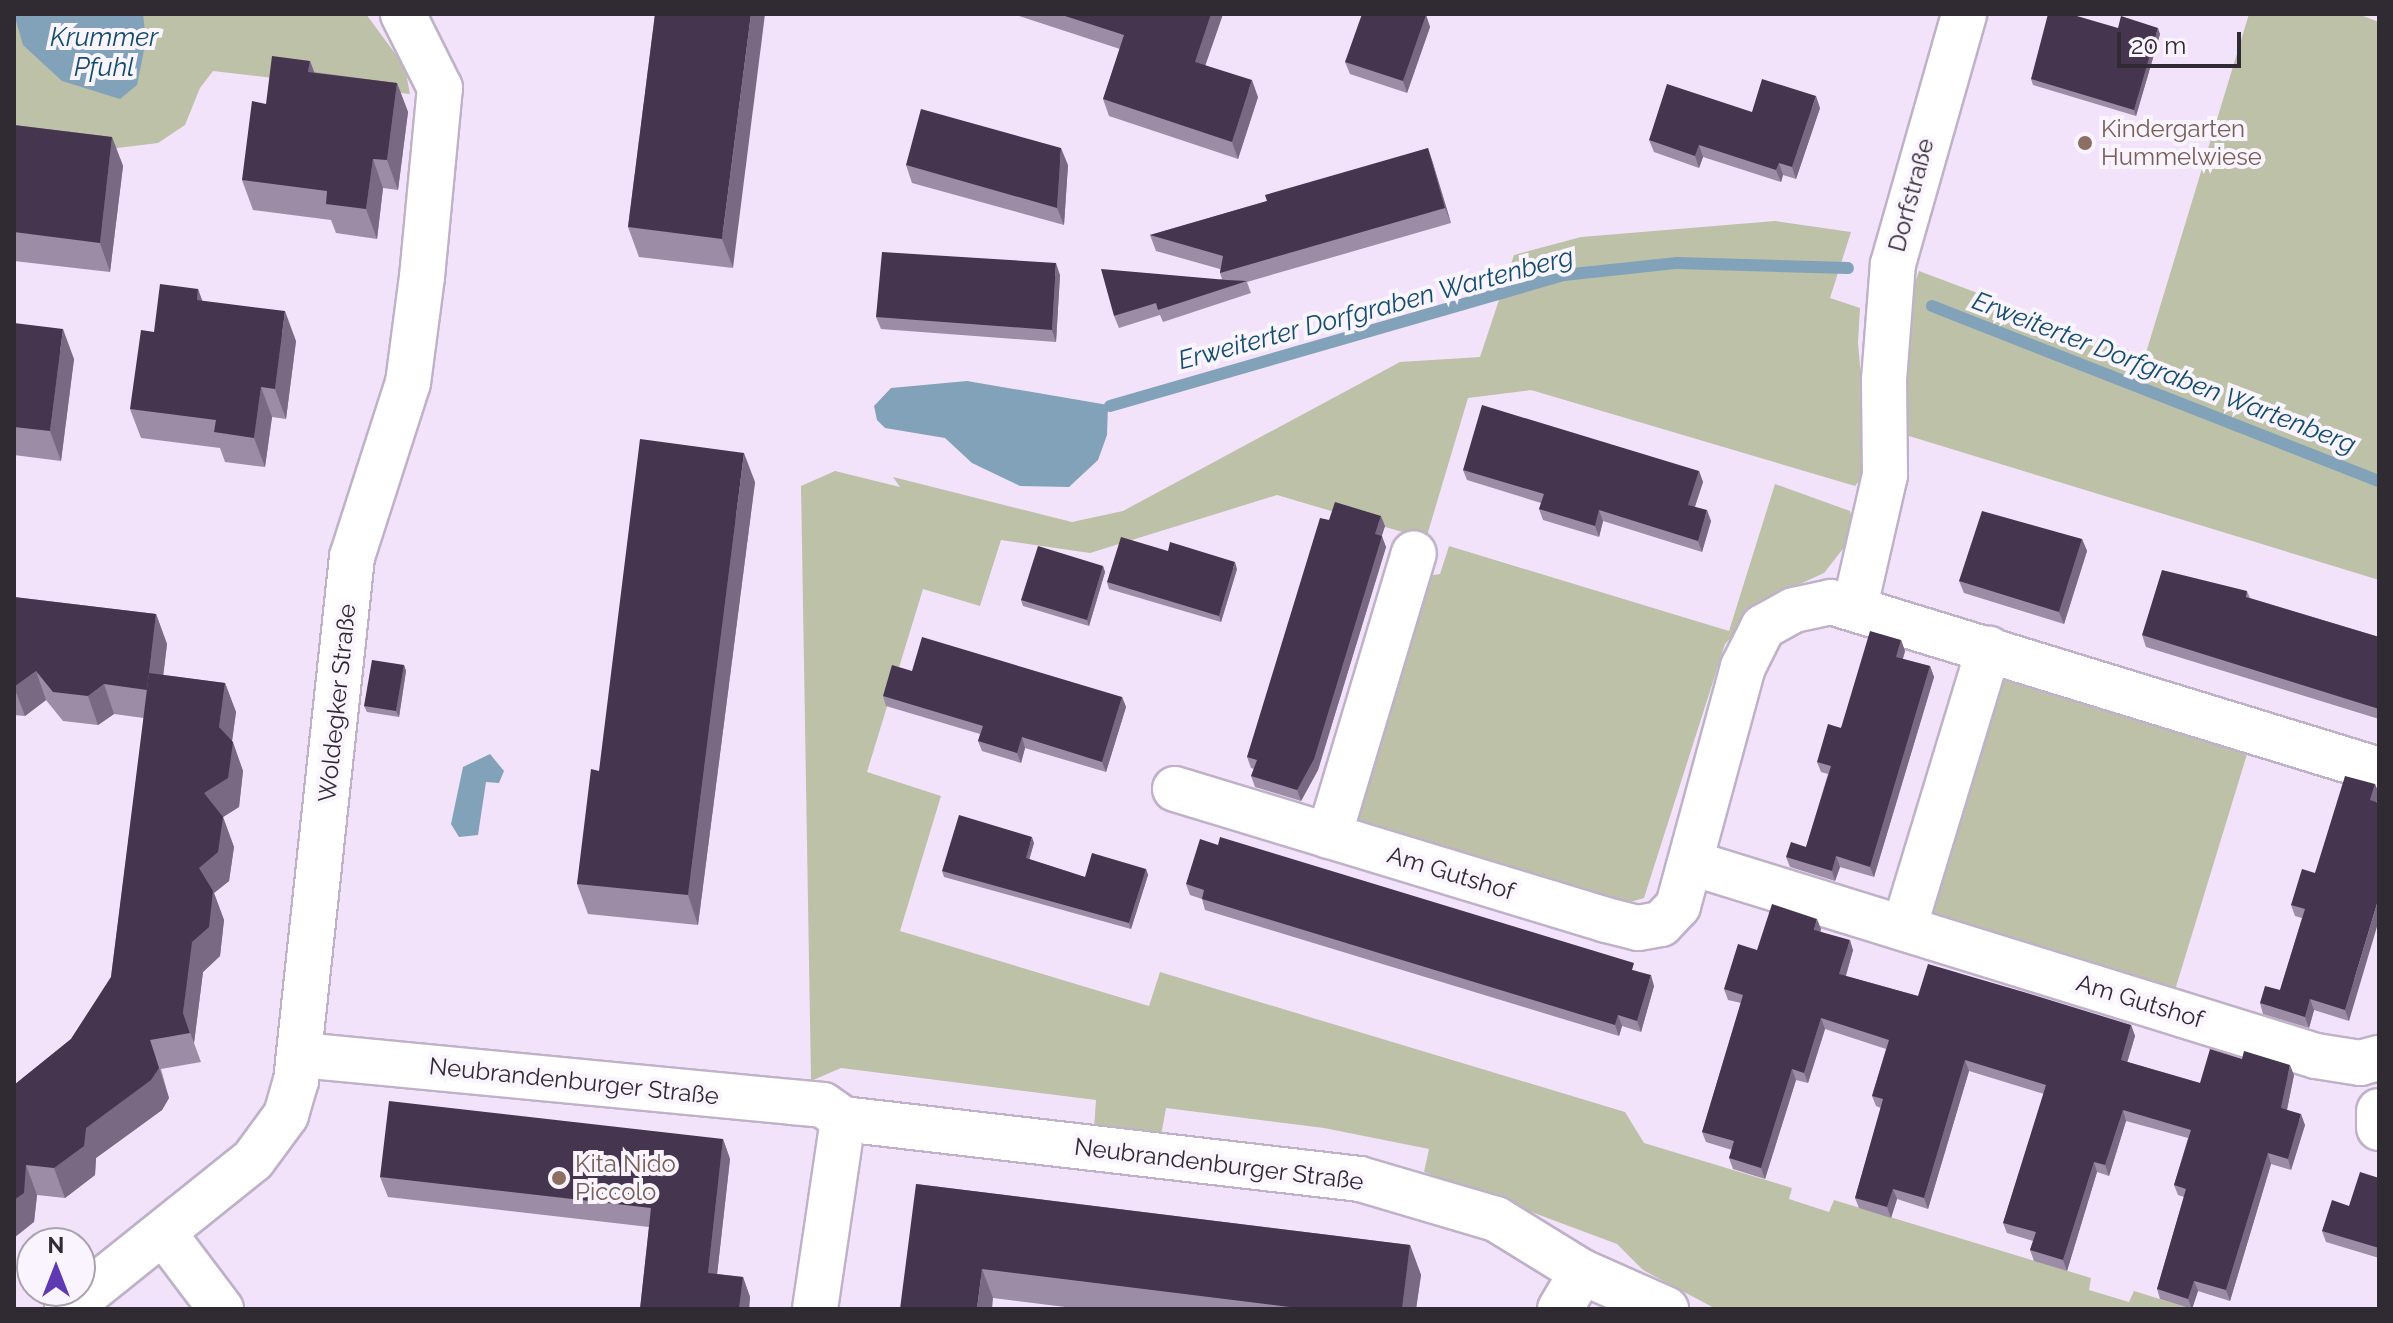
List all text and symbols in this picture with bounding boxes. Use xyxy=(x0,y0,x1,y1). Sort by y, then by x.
scale bar xyxy=(2121,16,2245,66)
water label: Krummer Pfuhl xyxy=(50,22,158,84)
text: 20 m xyxy=(2131,31,2186,60)
place label: Kindergarten Hummelwiese xyxy=(2101,115,2262,171)
marker: Kindergarten Hummelwiese xyxy=(2076,134,2094,152)
street label: Dorfstraße xyxy=(1882,135,1940,255)
water label: Erweiterter Dorfgraben Wartenberg xyxy=(1174,241,1578,377)
water label: Erweiterter Dorfgraben Wartenberg xyxy=(1967,285,2361,461)
street label: Woldegker Straße xyxy=(312,602,362,804)
street label: Am Gutshof xyxy=(1384,840,1518,906)
street label: Am Gutshof xyxy=(2073,968,2207,1034)
street label: Neubrandenburger Straße xyxy=(427,1051,721,1111)
street label: Neubrandenburger Straße xyxy=(1072,1132,1366,1196)
place label: Kita Nido Piccolo xyxy=(575,1150,676,1206)
marker: Kita Nido Piccolo xyxy=(550,1169,568,1187)
north arrow xyxy=(16,1227,96,1307)
text: N xyxy=(48,1232,64,1258)

